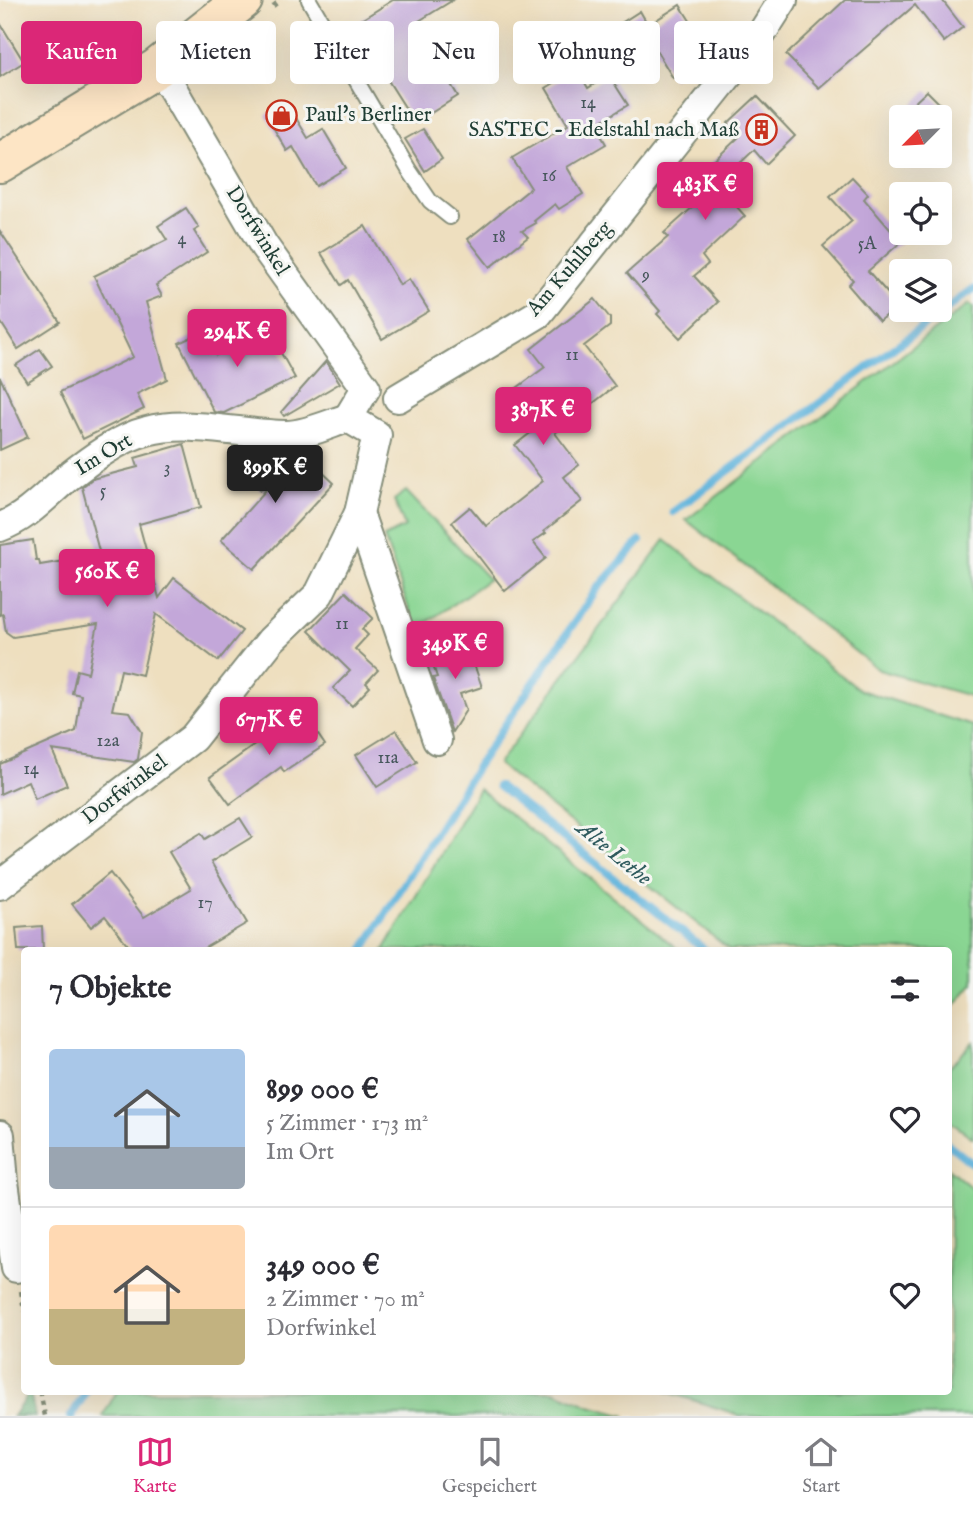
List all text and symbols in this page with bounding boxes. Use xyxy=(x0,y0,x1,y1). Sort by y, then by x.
chip: Kaufen xyxy=(21,21,142,84)
chip: Mieten xyxy=(156,21,276,84)
chip: Filter xyxy=(290,21,394,84)
chip: Neu xyxy=(408,21,499,84)
chip: Wohnung xyxy=(513,21,660,84)
chip: Haus xyxy=(674,21,773,84)
house number: 14 xyxy=(580,92,596,115)
shop icon: Paul's Berliner xyxy=(265,98,299,132)
place label: Paul's Berliner xyxy=(305,102,432,129)
north arrow xyxy=(889,105,952,168)
map controls xyxy=(889,105,952,322)
building icon: SASTEC - Edelstahl nach Maß xyxy=(745,113,779,147)
place label: SASTEC - Edelstahl nach Maß xyxy=(469,117,739,144)
pin: 483K € xyxy=(648,162,762,222)
house number: 16 xyxy=(542,165,557,188)
text: 483K € xyxy=(673,170,737,199)
street label: Dorfwinkel xyxy=(219,181,295,281)
button: locate xyxy=(889,182,952,245)
street label: Am Kuhlberg xyxy=(520,215,619,323)
house number: 18 xyxy=(492,226,506,249)
house number: 4 xyxy=(178,228,187,251)
house number: 5A xyxy=(858,233,877,256)
button: layers xyxy=(889,259,952,322)
house number: 9 xyxy=(641,264,650,287)
pin: 294K € xyxy=(180,310,294,369)
text: 294K € xyxy=(203,317,271,346)
house number: 11 xyxy=(565,344,579,367)
pin: 387K € xyxy=(486,388,600,447)
text: 387K € xyxy=(511,395,575,424)
street label: Im Ort xyxy=(70,427,138,483)
pin: 899K € xyxy=(218,446,332,505)
text: 899K € xyxy=(243,453,307,482)
house number: 3 xyxy=(164,457,170,480)
house number: 5 xyxy=(100,480,107,503)
pin: 560K € xyxy=(50,550,164,609)
text: 560K € xyxy=(75,557,139,586)
house number: 11 xyxy=(335,613,349,636)
pin: 349K € xyxy=(398,622,512,681)
text: 349K € xyxy=(422,629,488,658)
pin: 677K € xyxy=(212,698,326,757)
text: 677K € xyxy=(236,705,302,734)
house number: 12a xyxy=(97,730,120,753)
house number: 11a xyxy=(377,747,399,770)
street label: Dorfwinkel xyxy=(77,749,173,831)
house number: 14 xyxy=(23,758,39,781)
water label: Alte Lethe xyxy=(569,813,658,892)
house number: 17 xyxy=(197,892,213,915)
text: 7 Objekte xyxy=(49,970,171,1008)
icon: filters xyxy=(886,970,924,1008)
text: 899 000 € xyxy=(266,1071,379,1109)
icon: home xyxy=(105,1077,189,1161)
icon: heart xyxy=(886,1100,924,1138)
text: 5 Zimmer · 173 m² xyxy=(266,1109,428,1138)
text: Im Ort xyxy=(266,1138,334,1167)
text: 349 000 € xyxy=(266,1247,380,1285)
icon: home xyxy=(105,1253,189,1337)
icon: heart xyxy=(886,1276,924,1314)
text: 2 Zimmer · 70 m² xyxy=(266,1285,425,1314)
text: Dorfwinkel xyxy=(266,1314,376,1343)
tab: Karte xyxy=(133,1433,177,1499)
tab: Gespeichert xyxy=(442,1433,537,1499)
tab: Start xyxy=(802,1433,840,1499)

